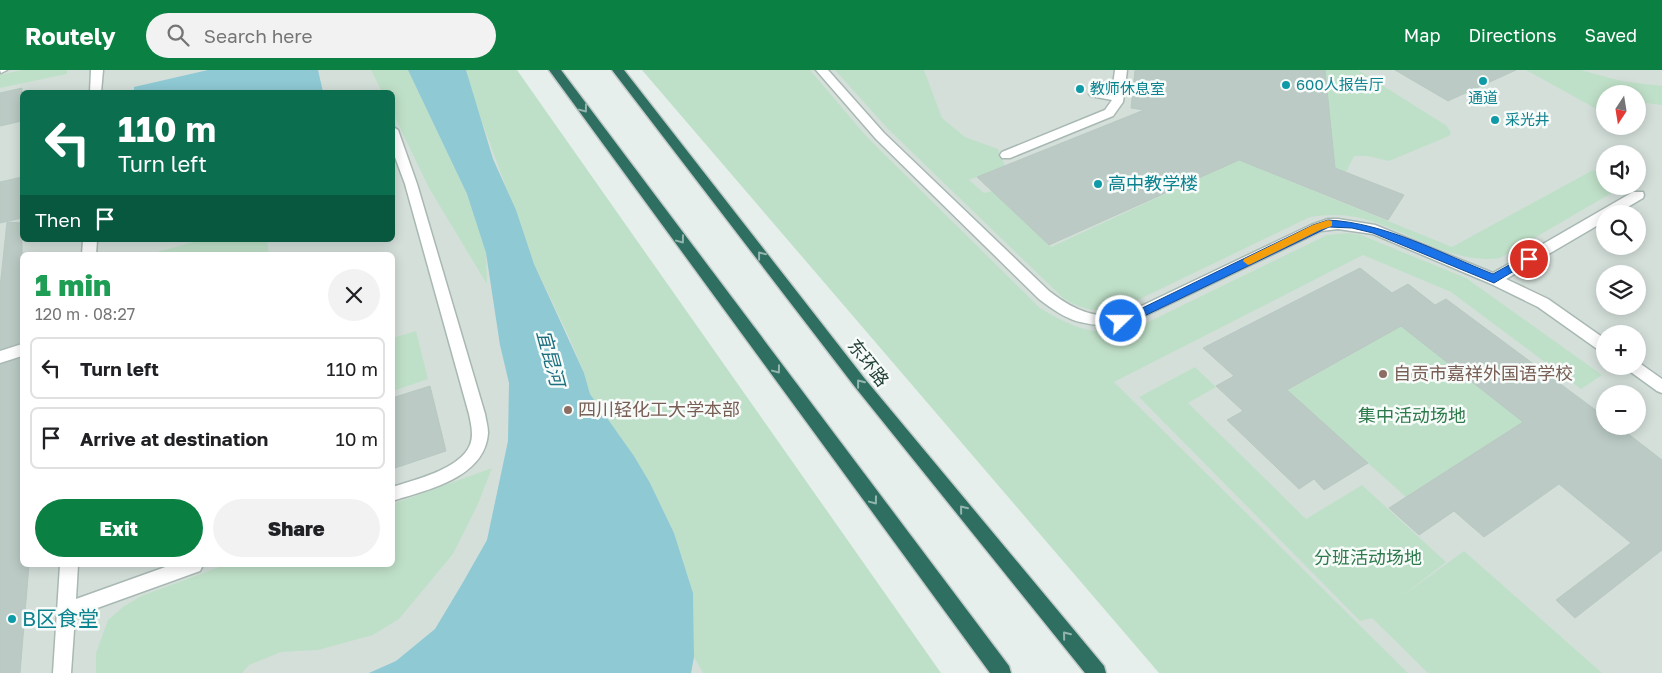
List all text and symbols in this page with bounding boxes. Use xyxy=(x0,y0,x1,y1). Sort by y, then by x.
search box xyxy=(146,13,496,58)
text: Routely xyxy=(25,21,116,50)
icon: search xyxy=(164,21,192,49)
text: Search here xyxy=(204,24,313,47)
text: Map xyxy=(1404,24,1440,46)
text: Directions xyxy=(1468,24,1556,46)
text: Saved xyxy=(1584,24,1637,46)
place label: 600人报告厅 xyxy=(1296,75,1384,93)
marker: 通道 xyxy=(1477,75,1489,87)
place label: 教师休息室 xyxy=(1090,79,1165,97)
marker: 600人报告厅 xyxy=(1280,79,1292,91)
marker: 教师休息室 xyxy=(1074,83,1086,95)
north arrow xyxy=(1596,85,1646,135)
map controls xyxy=(1596,85,1646,435)
place label: 通道 xyxy=(1468,88,1498,106)
one-way arrow xyxy=(578,103,587,113)
text: 110 m xyxy=(118,108,216,150)
icon: left xyxy=(35,110,100,175)
place label: 采光井 xyxy=(1505,110,1550,128)
marker: 采光井 xyxy=(1489,114,1501,126)
button: sound xyxy=(1596,145,1646,195)
text: Turn left xyxy=(118,150,207,177)
place label: 高中教学楼 xyxy=(1108,172,1198,194)
marker: 高中教学楼 xyxy=(1092,178,1104,190)
icon: arrive xyxy=(91,205,119,233)
button: search xyxy=(1596,205,1646,255)
text: Then xyxy=(35,208,81,231)
one-way arrow xyxy=(675,234,684,244)
pin xyxy=(1508,238,1550,280)
icon: arrive xyxy=(1515,245,1543,273)
one-way arrow xyxy=(758,252,766,261)
button: layers xyxy=(1596,265,1646,315)
text: 1 min xyxy=(35,267,111,303)
button: close xyxy=(328,269,380,321)
position arrow xyxy=(1094,294,1146,346)
text: 120 m · 08:27 xyxy=(35,304,135,324)
button: + xyxy=(1596,325,1646,375)
water label: 宜昆河 xyxy=(533,327,571,392)
street label: 东环路 xyxy=(843,334,894,390)
icon: left xyxy=(37,354,65,382)
text: Turn left xyxy=(80,357,159,380)
text: 110 m xyxy=(326,357,378,380)
place label: 自贡市嘉祥外国语学校 xyxy=(1393,362,1573,384)
one-way arrow xyxy=(772,364,780,373)
marker: 自贡市嘉祥外国语学校 xyxy=(1377,368,1389,380)
one-way arrow xyxy=(857,380,866,389)
button: − xyxy=(1596,385,1646,435)
place label: 四川轻化工大学本部 xyxy=(578,398,740,420)
marker: 四川轻化工大学本部 xyxy=(562,404,574,416)
park label: 集中活动场地 xyxy=(1358,404,1466,426)
icon: arrive xyxy=(37,424,65,452)
text: Arrive at destination xyxy=(80,427,268,450)
text: 10 m xyxy=(335,427,378,450)
one-way arrow xyxy=(868,495,877,505)
button: Exit xyxy=(35,499,203,557)
button: Share xyxy=(213,499,380,557)
one-way arrow xyxy=(960,506,969,515)
park label: 分班活动场地 xyxy=(1314,546,1422,568)
place label: B区食堂 xyxy=(22,605,99,631)
marker: B区食堂 xyxy=(6,613,18,625)
one-way arrow xyxy=(1063,632,1071,641)

